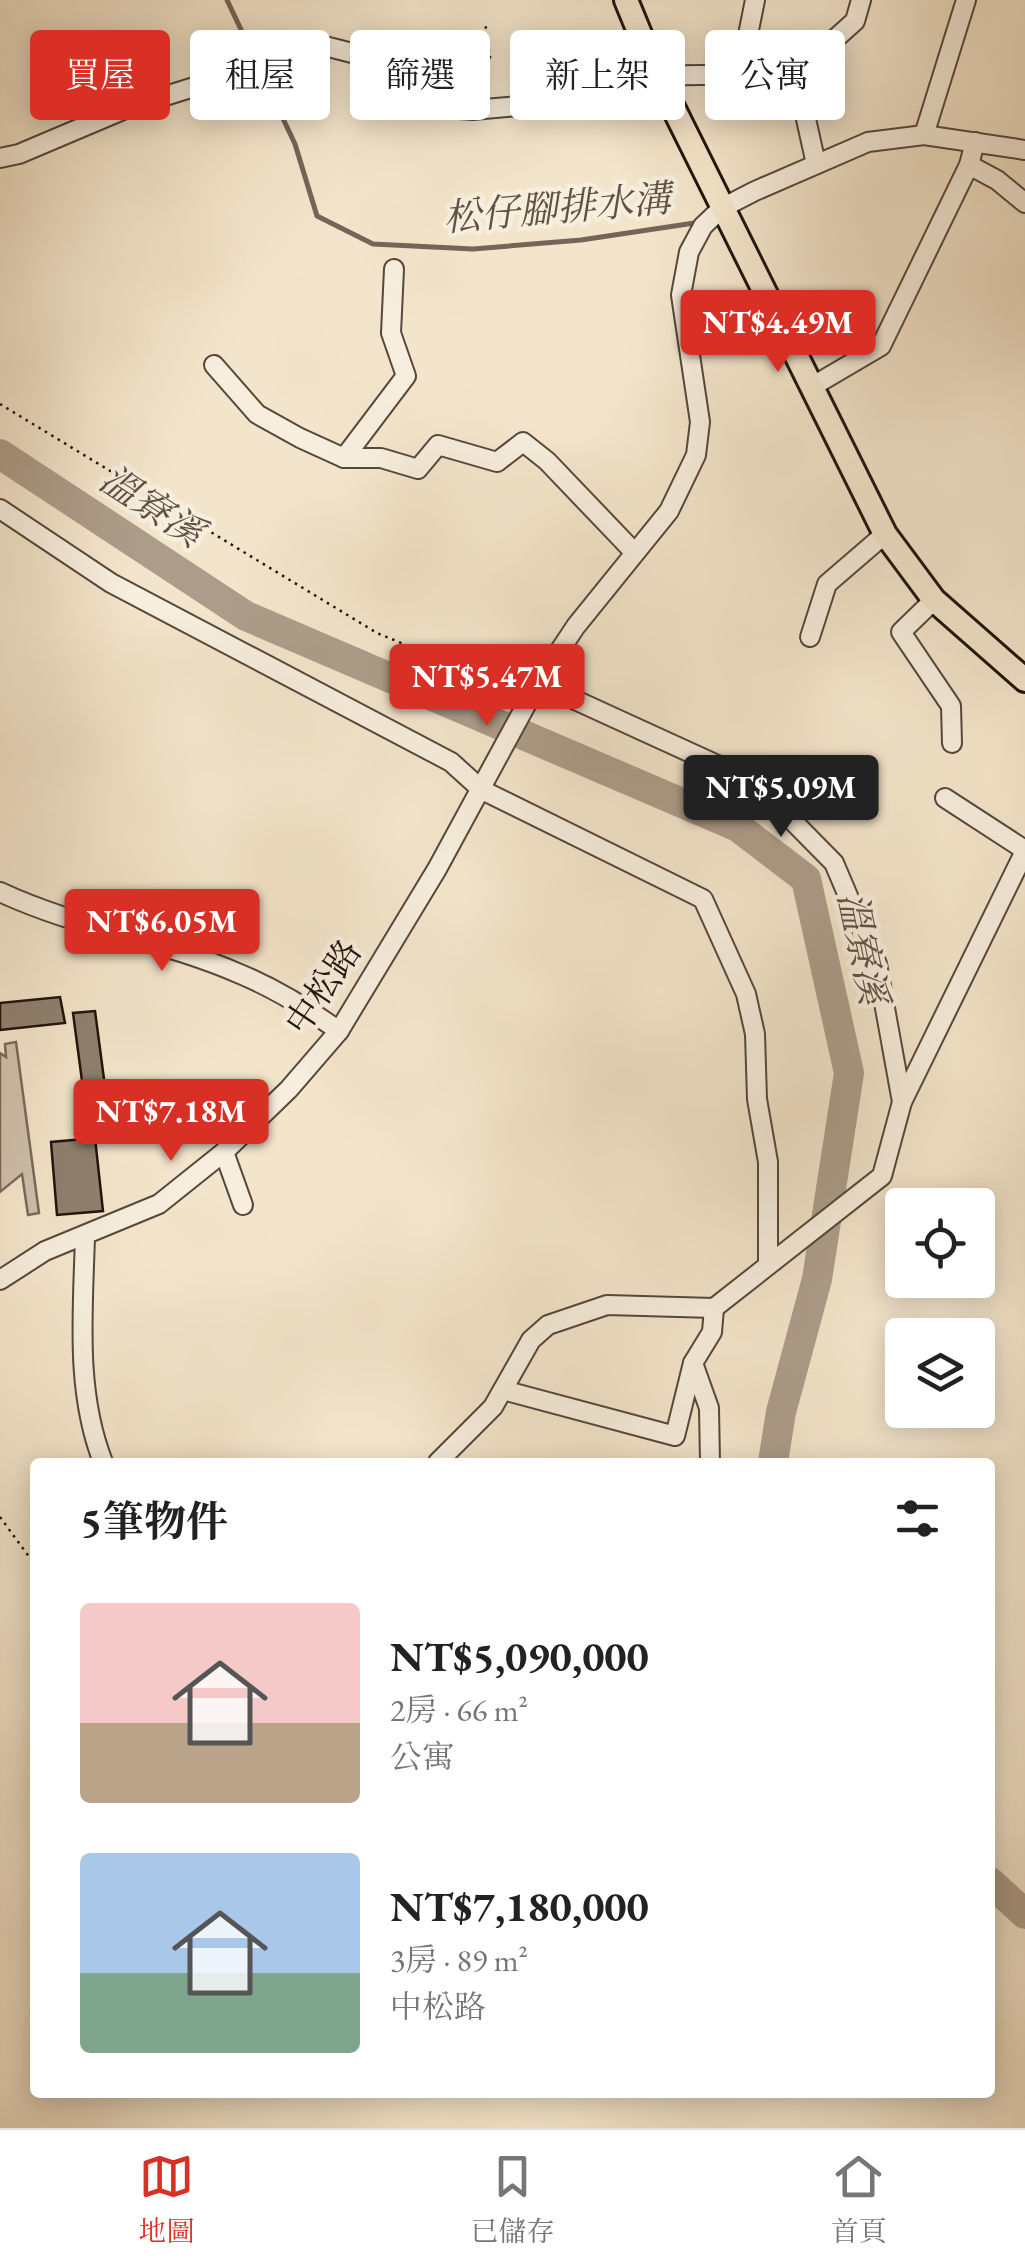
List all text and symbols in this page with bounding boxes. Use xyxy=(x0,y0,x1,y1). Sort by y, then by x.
chip: 買屋 xyxy=(30,30,170,120)
chip: 租屋 xyxy=(190,30,330,120)
chip: 篩選 xyxy=(350,30,490,120)
chip: 新上架 xyxy=(510,30,685,120)
chip: 公寓 xyxy=(705,30,845,120)
water label: 松仔腳排水溝 xyxy=(441,173,679,242)
pin: NT$4.49M xyxy=(675,290,881,375)
text: NT$4.49M xyxy=(703,301,853,343)
water label: 溫寮溪 xyxy=(91,454,217,559)
pin: NT$5.47M xyxy=(384,644,590,729)
text: NT$5.47M xyxy=(412,655,562,697)
pin: NT$5.09M xyxy=(678,755,884,840)
text: NT$5.09M xyxy=(706,766,856,808)
water label: 溫寮溪 xyxy=(828,887,900,1013)
pin: NT$6.05M xyxy=(59,889,265,974)
text: NT$6.05M xyxy=(87,900,237,942)
street label: 中松路 xyxy=(275,931,371,1043)
pin: NT$7.18M xyxy=(68,1079,274,1164)
text: NT$7.18M xyxy=(96,1090,246,1132)
map controls xyxy=(885,1188,995,1428)
button: locate xyxy=(885,1188,995,1298)
button: layers xyxy=(885,1318,995,1428)
icon: filters xyxy=(890,1491,945,1546)
text: 5筆物件 xyxy=(80,1494,228,1549)
text: NT$5,090,000 xyxy=(390,1629,649,1684)
icon: home xyxy=(160,1643,280,1763)
text: 2房 · 66 m² xyxy=(390,1689,528,1731)
text: 公寓 xyxy=(390,1736,454,1778)
text: NT$7,180,000 xyxy=(390,1879,649,1934)
icon: home xyxy=(160,1893,280,2013)
text: 3房 · 89 m² xyxy=(390,1939,528,1981)
text: 中松路 xyxy=(390,1986,486,2028)
tab: 地圖 xyxy=(138,2149,194,2249)
tab: 已儲存 xyxy=(470,2149,555,2249)
tab: 首頁 xyxy=(831,2149,887,2249)

